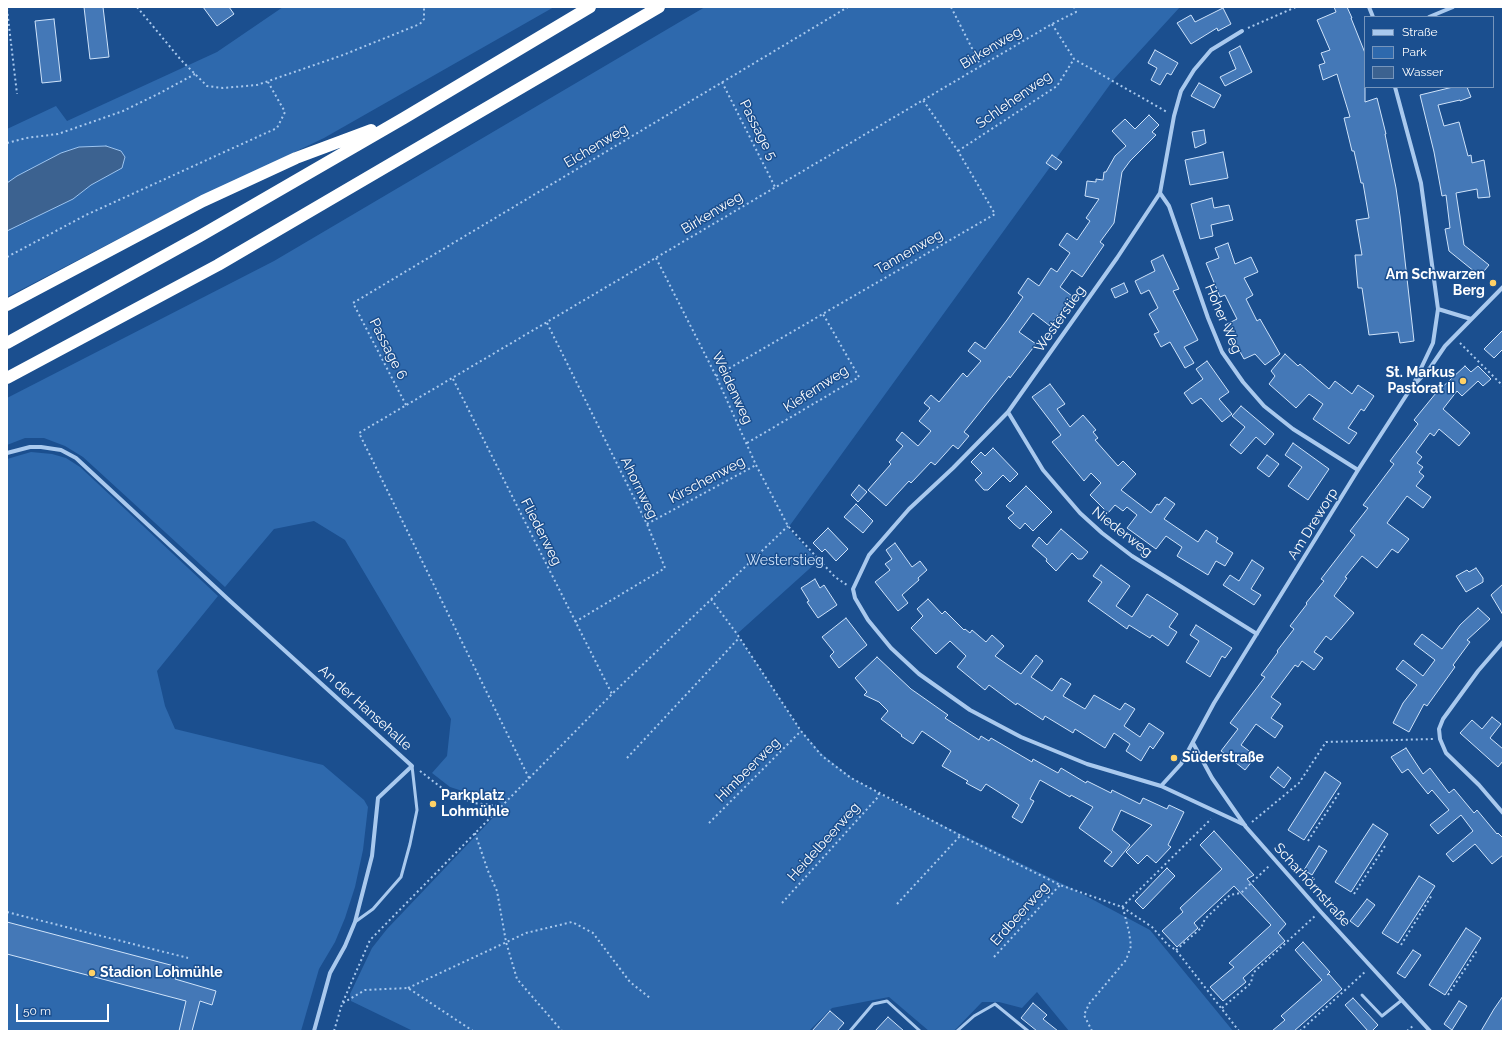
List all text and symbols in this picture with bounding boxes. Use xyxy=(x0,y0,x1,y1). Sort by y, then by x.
legend xyxy=(1364,16,1494,88)
street label: Birkenweg xyxy=(957,23,1025,73)
text: Straße xyxy=(1402,25,1438,39)
text: Park xyxy=(1402,45,1427,59)
text: Wasser xyxy=(1402,65,1443,79)
street label: Schlehenweg xyxy=(973,68,1055,132)
street label: Passage 5 xyxy=(736,97,780,163)
street label: Eichenweg xyxy=(561,120,631,172)
street label: Birkenweg xyxy=(678,188,746,238)
street label: Tannenweg xyxy=(872,226,946,278)
place label: Am Schwarzen Berg xyxy=(1386,267,1485,300)
marker: Am Schwarzen Berg xyxy=(1488,278,1498,288)
street label: Westerstieg xyxy=(1031,282,1089,356)
street label: Hoher Weg xyxy=(1201,282,1245,356)
street label: Passage 6 xyxy=(365,316,411,382)
street label: Weidenweg xyxy=(708,349,756,427)
street label: Kiefernweg xyxy=(781,362,851,416)
place label: St. Markus Pastorat II xyxy=(1386,365,1455,398)
marker: St. Markus Pastorat II xyxy=(1458,376,1468,386)
street label: Kirschenweg xyxy=(666,453,748,507)
street label: Ahornweg xyxy=(617,454,661,522)
street label: Am Dreworp xyxy=(1284,485,1342,563)
street label: Fliederweg xyxy=(517,496,565,568)
street label: Niederweg xyxy=(1088,503,1156,561)
park label: Westerstieg xyxy=(746,553,824,569)
street label: An der Hansehalle xyxy=(315,662,415,754)
street label: Himbeerweg xyxy=(712,734,784,806)
place label: Süderstraße xyxy=(1182,750,1264,766)
marker: Süderstraße xyxy=(1169,753,1179,763)
place label: Parkplatz Lohmühle xyxy=(441,788,509,820)
marker: Parkplatz Lohmühle xyxy=(428,799,438,809)
street label: Heidelbeerweg xyxy=(784,799,864,885)
street label: Scharhörnstraße xyxy=(1270,840,1354,930)
street label: Erdbeerweg xyxy=(987,879,1053,949)
place label: Stadion Lohmühle xyxy=(100,965,223,981)
marker: Stadion Lohmühle xyxy=(87,968,97,978)
scale bar xyxy=(18,996,111,1022)
text: 50 m xyxy=(23,1004,51,1018)

